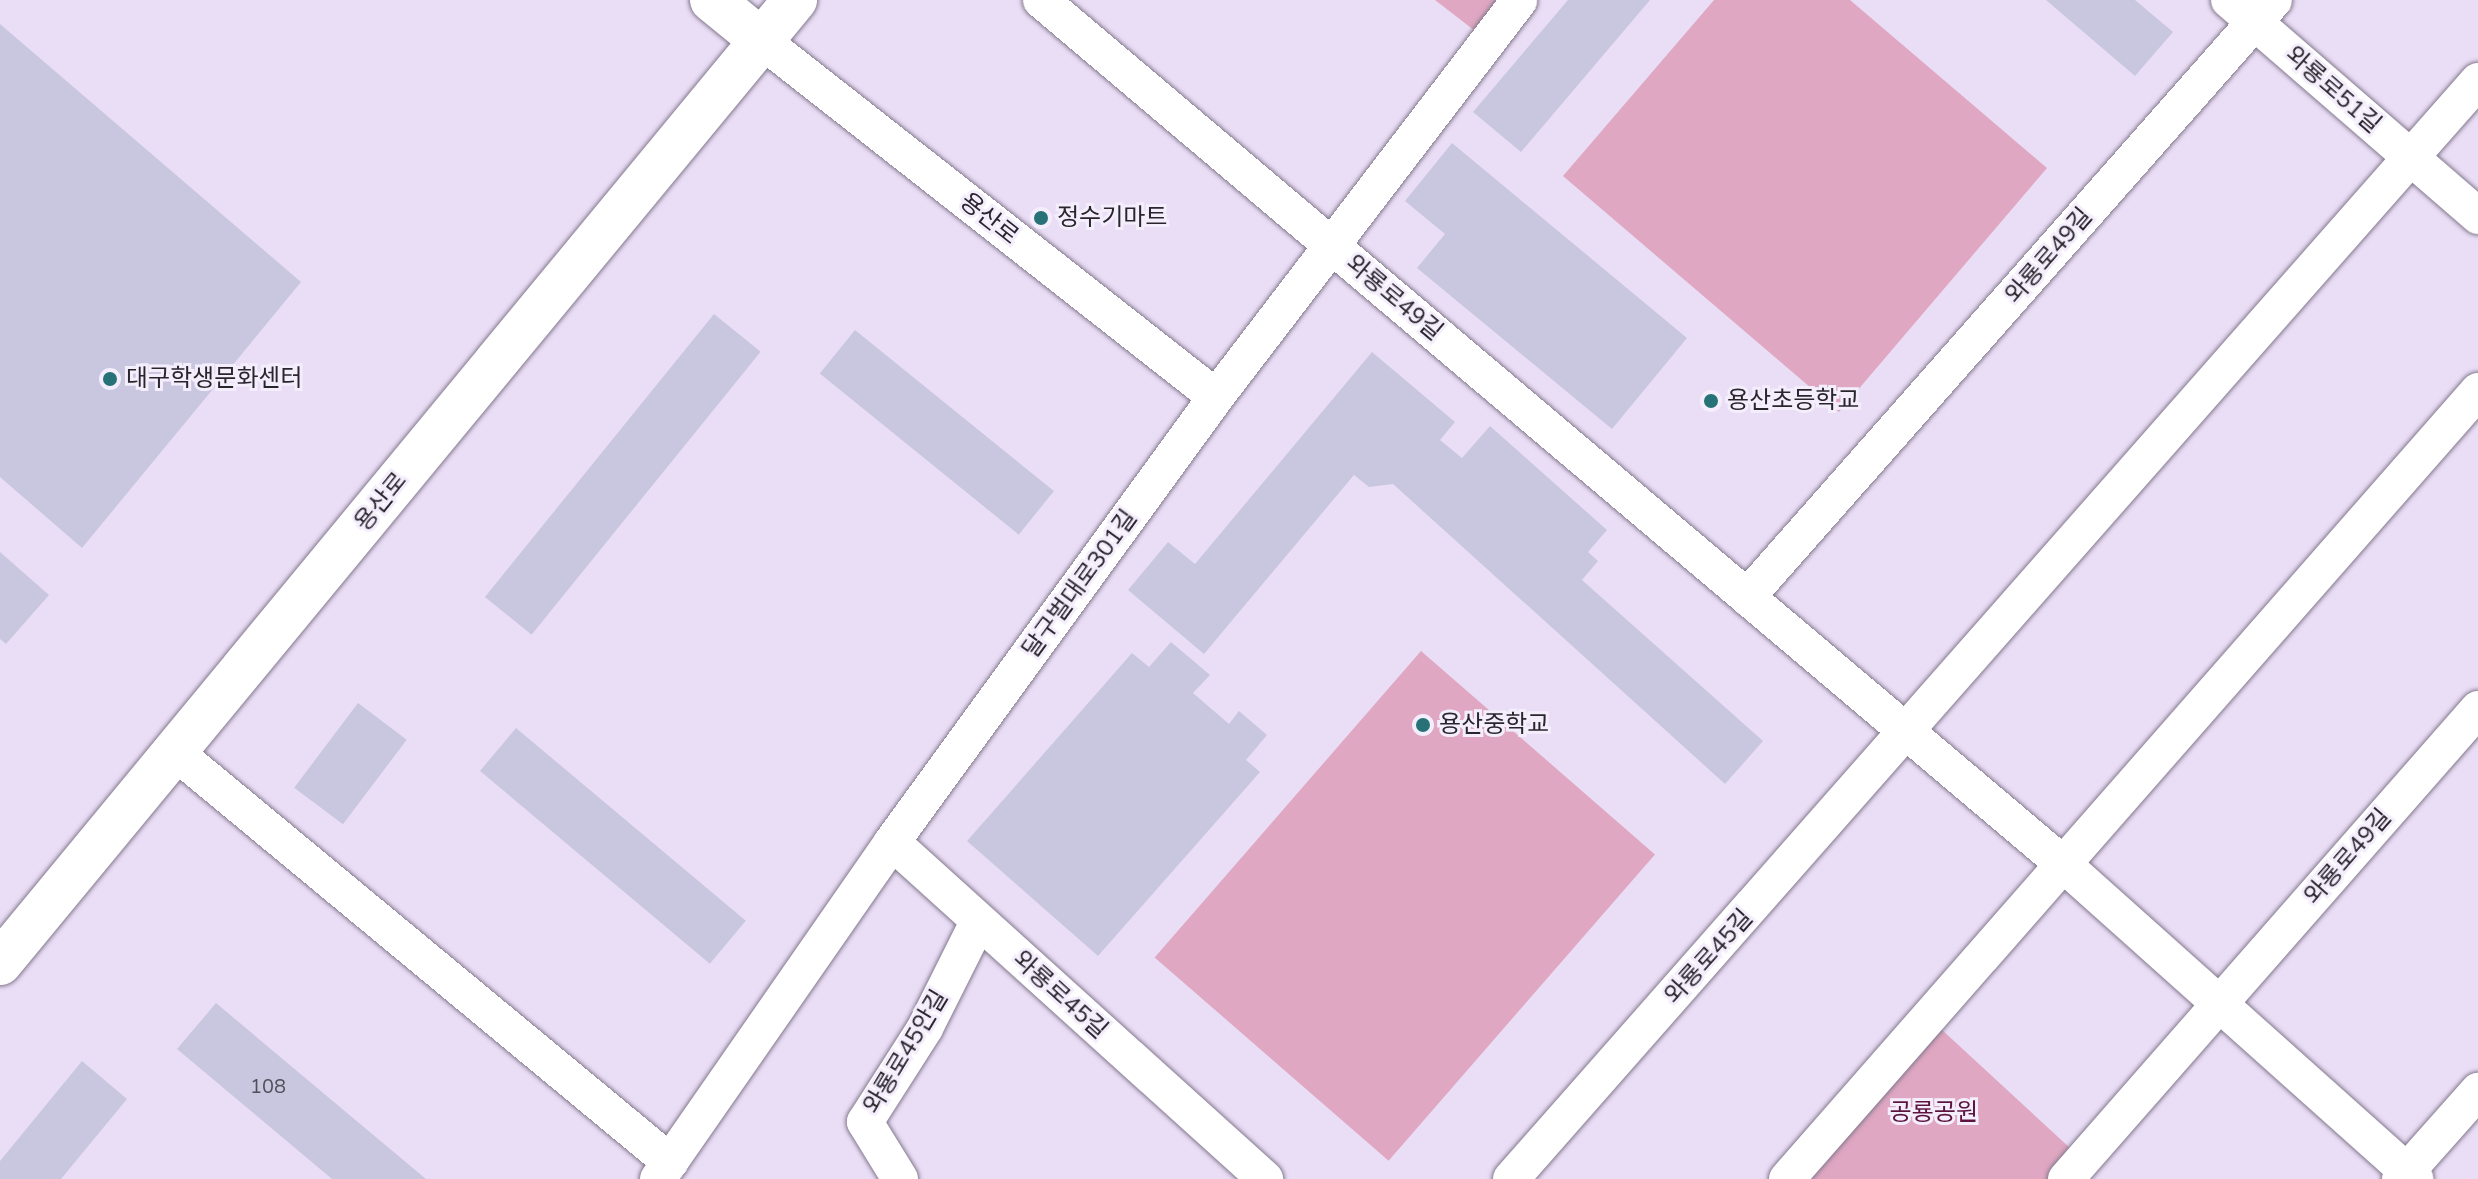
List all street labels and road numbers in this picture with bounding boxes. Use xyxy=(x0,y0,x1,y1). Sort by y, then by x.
street label: 와룡로51길 xyxy=(2279,41,2387,139)
street label: 용산로 xyxy=(954,187,1024,251)
street label: 와룡로49길 xyxy=(2000,202,2098,310)
street label: 와룡로49길 xyxy=(1340,249,1448,347)
street label: 용산로 xyxy=(349,467,413,537)
street label: 달구벌대로301길 xyxy=(1017,504,1143,664)
street label: 와룡로49길 xyxy=(2299,803,2397,911)
street label: 와룡로45길 xyxy=(1659,904,1759,1010)
street label: 와룡로45길 xyxy=(1007,945,1113,1045)
street label: 와룡로45안길 xyxy=(858,985,954,1119)

